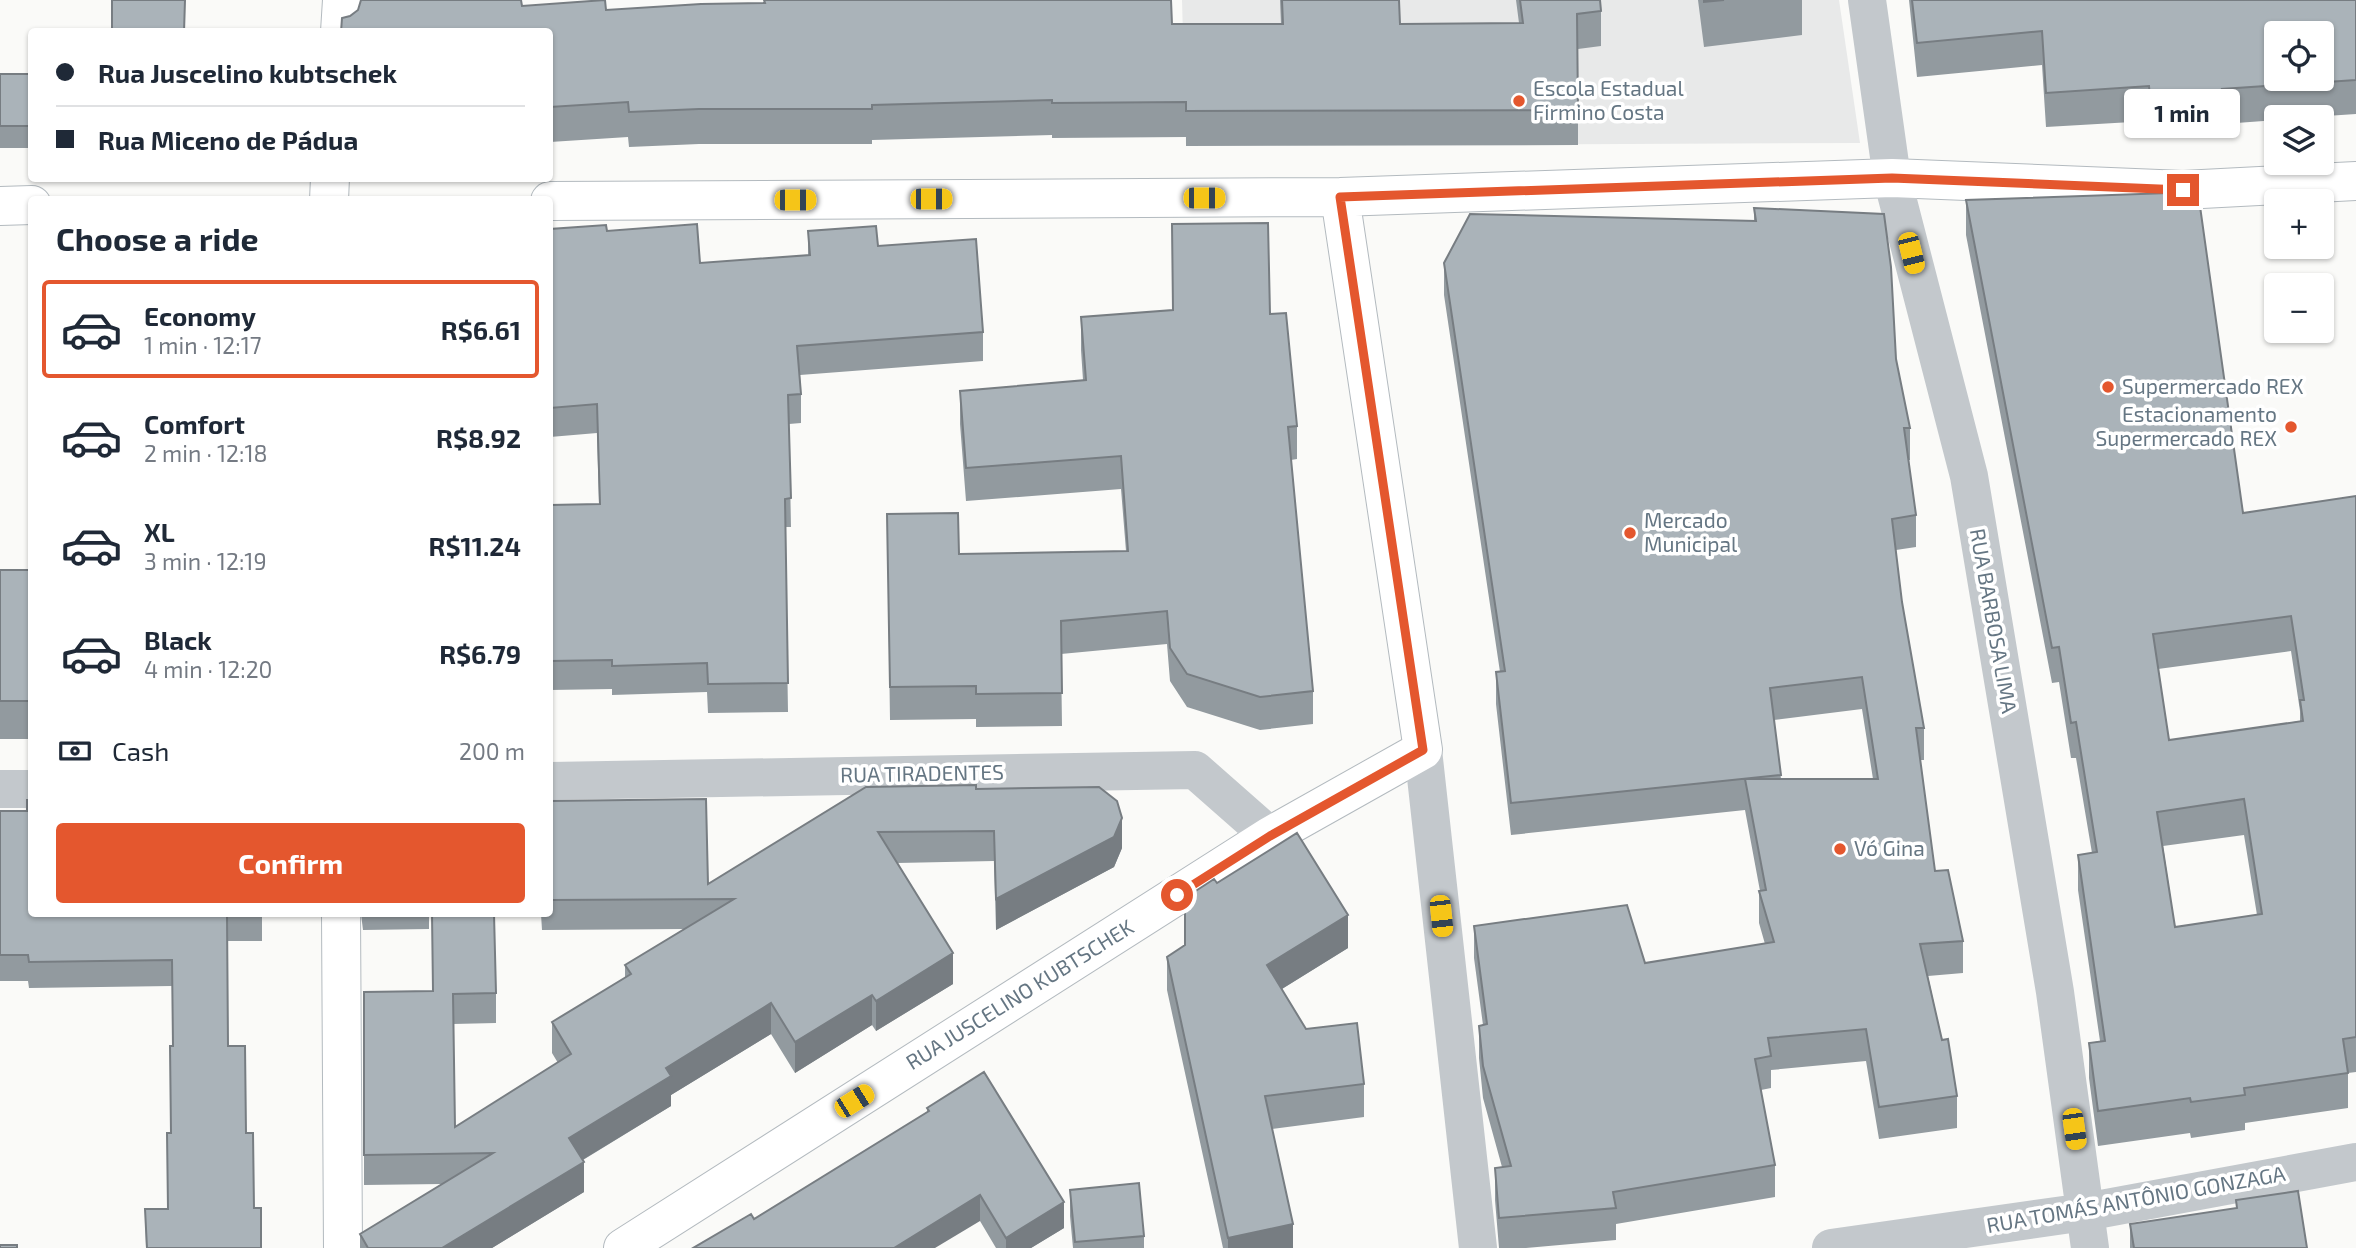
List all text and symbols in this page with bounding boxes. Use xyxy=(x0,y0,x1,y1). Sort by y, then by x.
map controls xyxy=(2264,21,2334,343)
button: locate xyxy=(2264,21,2334,91)
text: Rua Juscelino kubtschek xyxy=(98,57,397,88)
place label: Escola Estadual Firmino Costa xyxy=(1533,75,1684,124)
callout: 1 min xyxy=(2125,88,2241,138)
marker: Escola Estadual Firmino Costa xyxy=(1511,93,1527,109)
text: 1 min xyxy=(2154,99,2210,127)
button: layers xyxy=(2264,105,2334,175)
text: Rua Miceno de Pádua xyxy=(98,124,358,155)
route end xyxy=(2167,174,2199,206)
car xyxy=(1184,188,1226,209)
car xyxy=(911,189,953,210)
button: + xyxy=(2264,189,2334,259)
car xyxy=(775,190,817,211)
text: Choose a ride xyxy=(56,219,259,257)
car xyxy=(1896,230,1927,276)
button: − xyxy=(2264,273,2334,343)
icon: car xyxy=(60,298,123,361)
text: Economy xyxy=(144,300,256,331)
text: R$6.61 xyxy=(441,314,521,345)
text: 1 min · 12:17 xyxy=(144,331,262,359)
place label: Supermercado REX xyxy=(2122,373,2304,398)
marker: Supermercado REX xyxy=(2100,379,2116,395)
place label: Estacionamento Supermercado REX xyxy=(2096,401,2277,450)
icon: car xyxy=(60,406,123,469)
text: Comfort xyxy=(144,408,245,439)
marker: Estacionamento Supermercado REX xyxy=(2283,419,2299,435)
text: R$8.92 xyxy=(436,422,521,453)
text: 2 min · 12:18 xyxy=(144,439,268,467)
place label: Mercado Municipal xyxy=(1644,507,1738,556)
icon: car xyxy=(60,514,123,577)
text: XL xyxy=(144,516,175,547)
marker: Mercado Municipal xyxy=(1622,525,1638,541)
street label: RUA BARBOSA LIMA xyxy=(1966,526,2023,715)
text: R$11.24 xyxy=(429,530,521,561)
text: 3 min · 12:19 xyxy=(144,547,267,575)
icon: car xyxy=(60,622,123,685)
text: Black xyxy=(144,624,212,655)
text: R$6.79 xyxy=(439,638,521,669)
text: 4 min · 12:20 xyxy=(144,655,272,683)
icon: cash xyxy=(56,732,94,770)
text: Cash xyxy=(112,735,169,766)
text: 200 m xyxy=(459,737,525,765)
street label: RUA TIRADENTES xyxy=(840,759,1004,786)
button: Confirm xyxy=(56,823,525,903)
place label: Vó Gina xyxy=(1854,835,1925,860)
marker: Vó Gina xyxy=(1832,841,1848,857)
route start xyxy=(1161,879,1193,911)
car xyxy=(1429,894,1454,938)
street label: RUA JUSCELINO KUBTSCHEK xyxy=(901,913,1138,1074)
car xyxy=(831,1081,878,1121)
car xyxy=(2061,1107,2088,1151)
street label: RUA TOMÁS ANTÔNIO GONZAGA xyxy=(1984,1160,2287,1237)

